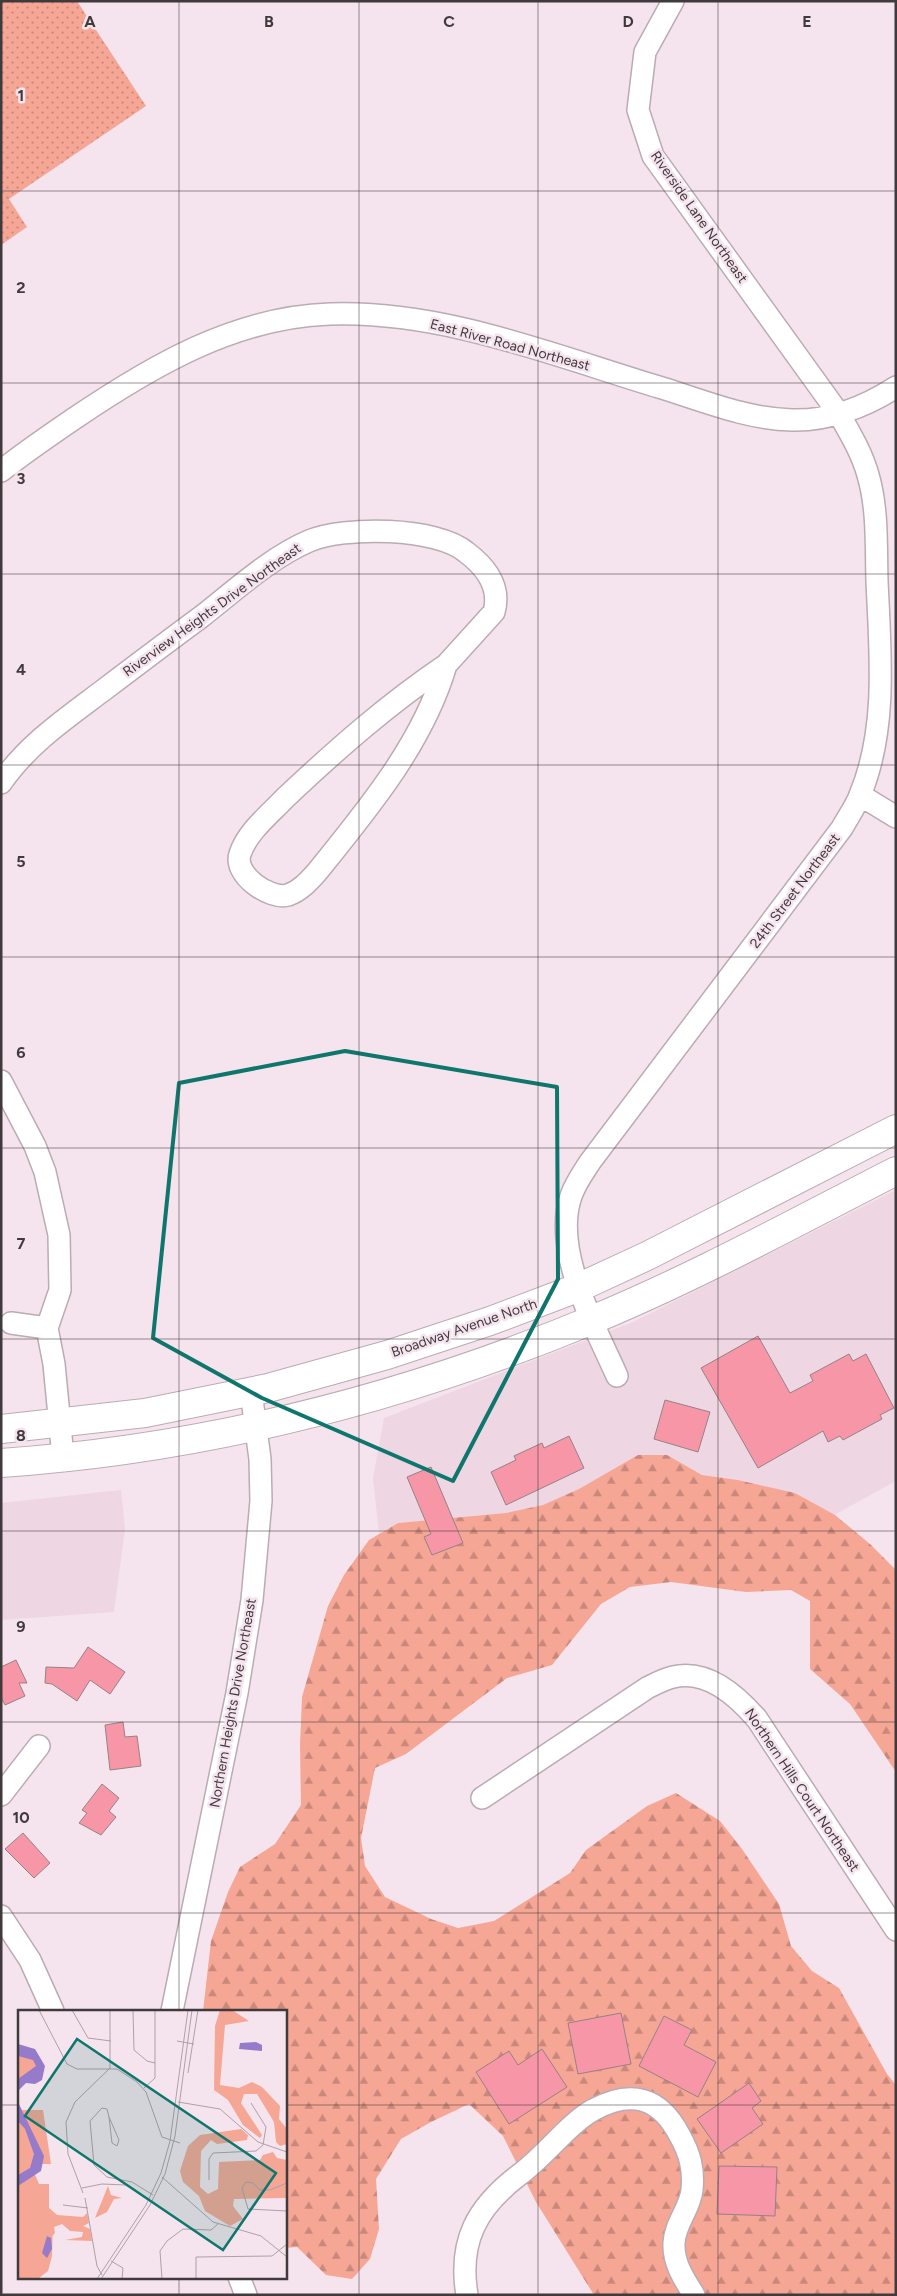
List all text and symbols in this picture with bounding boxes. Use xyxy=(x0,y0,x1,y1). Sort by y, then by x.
text: A xyxy=(84,12,96,31)
text: B xyxy=(264,12,274,31)
text: C xyxy=(443,12,455,31)
text: D xyxy=(622,12,634,31)
text: E xyxy=(802,12,812,31)
text: 1 xyxy=(18,86,24,105)
street label: Riverside Lane Northeast xyxy=(647,148,751,286)
text: 2 xyxy=(16,278,26,297)
street label: East River Road Northeast xyxy=(428,315,592,375)
text: 3 xyxy=(17,469,26,488)
street label: Riverview Heights Drive Northeast xyxy=(120,540,304,680)
text: 4 xyxy=(16,660,26,679)
street label: 24th Street Northeast xyxy=(746,830,844,952)
text: 5 xyxy=(16,852,26,871)
text: 6 xyxy=(16,1043,26,1062)
text: 7 xyxy=(17,1234,26,1253)
street label: Broadway Avenue North xyxy=(389,1295,539,1361)
text: 8 xyxy=(16,1426,26,1445)
street label: Northern Heights Drive Northeast xyxy=(206,1597,260,1809)
text: 9 xyxy=(16,1617,26,1636)
street label: Northern Hills Court Northeast xyxy=(741,1705,863,1875)
text: 10 xyxy=(12,1808,30,1827)
inset map xyxy=(18,2010,286,2278)

